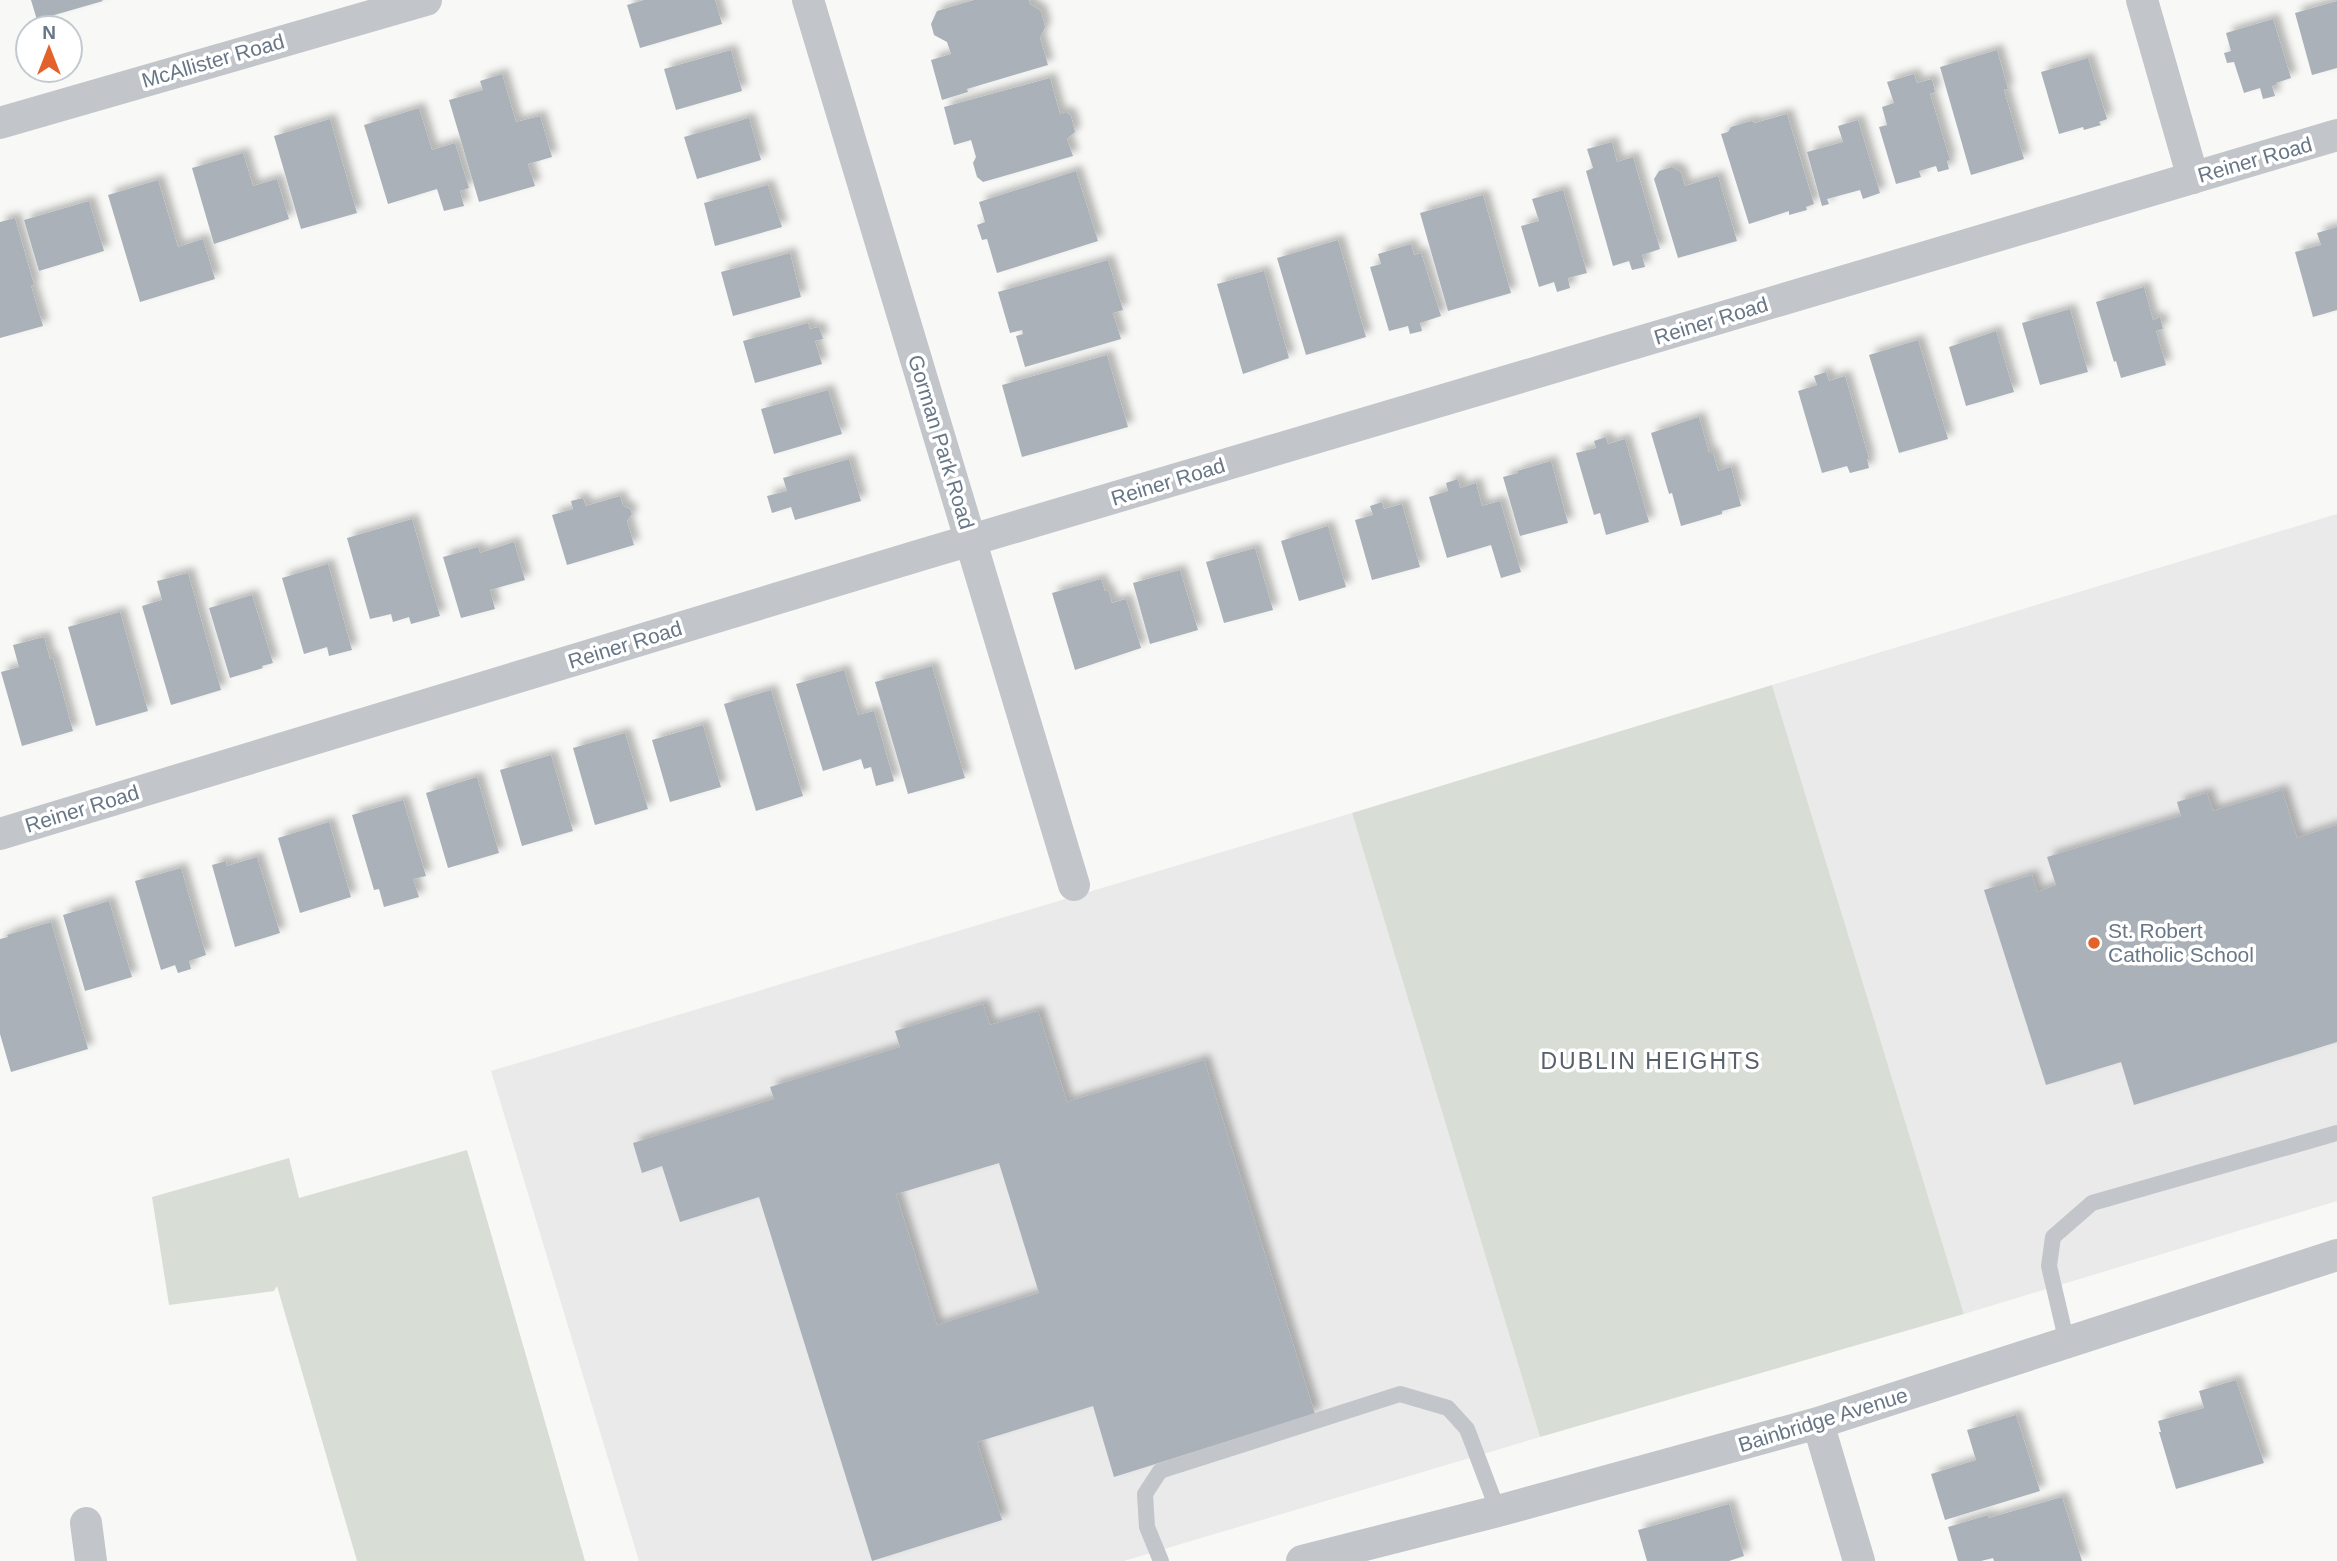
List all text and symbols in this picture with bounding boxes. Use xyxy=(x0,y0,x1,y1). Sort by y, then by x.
north arrow xyxy=(14,14,84,84)
text: N xyxy=(42,22,56,43)
street label: McAllister Road xyxy=(139,29,287,92)
street label: Reiner Road xyxy=(2195,132,2315,187)
street label: Reiner Road xyxy=(1651,292,1771,349)
street label: Gorman Park Road xyxy=(904,352,979,532)
street label: Reiner Road xyxy=(1108,453,1228,510)
street label: Reiner Road xyxy=(565,616,685,673)
street label: Reiner Road xyxy=(22,780,142,837)
place label: St. Robert Catholic School xyxy=(2108,919,2254,966)
marker: St. Robert Catholic School xyxy=(2086,935,2102,951)
district label: DUBLIN HEIGHTS xyxy=(1541,1048,1761,1074)
street label: Bainbridge Avenue xyxy=(1735,1383,1910,1456)

